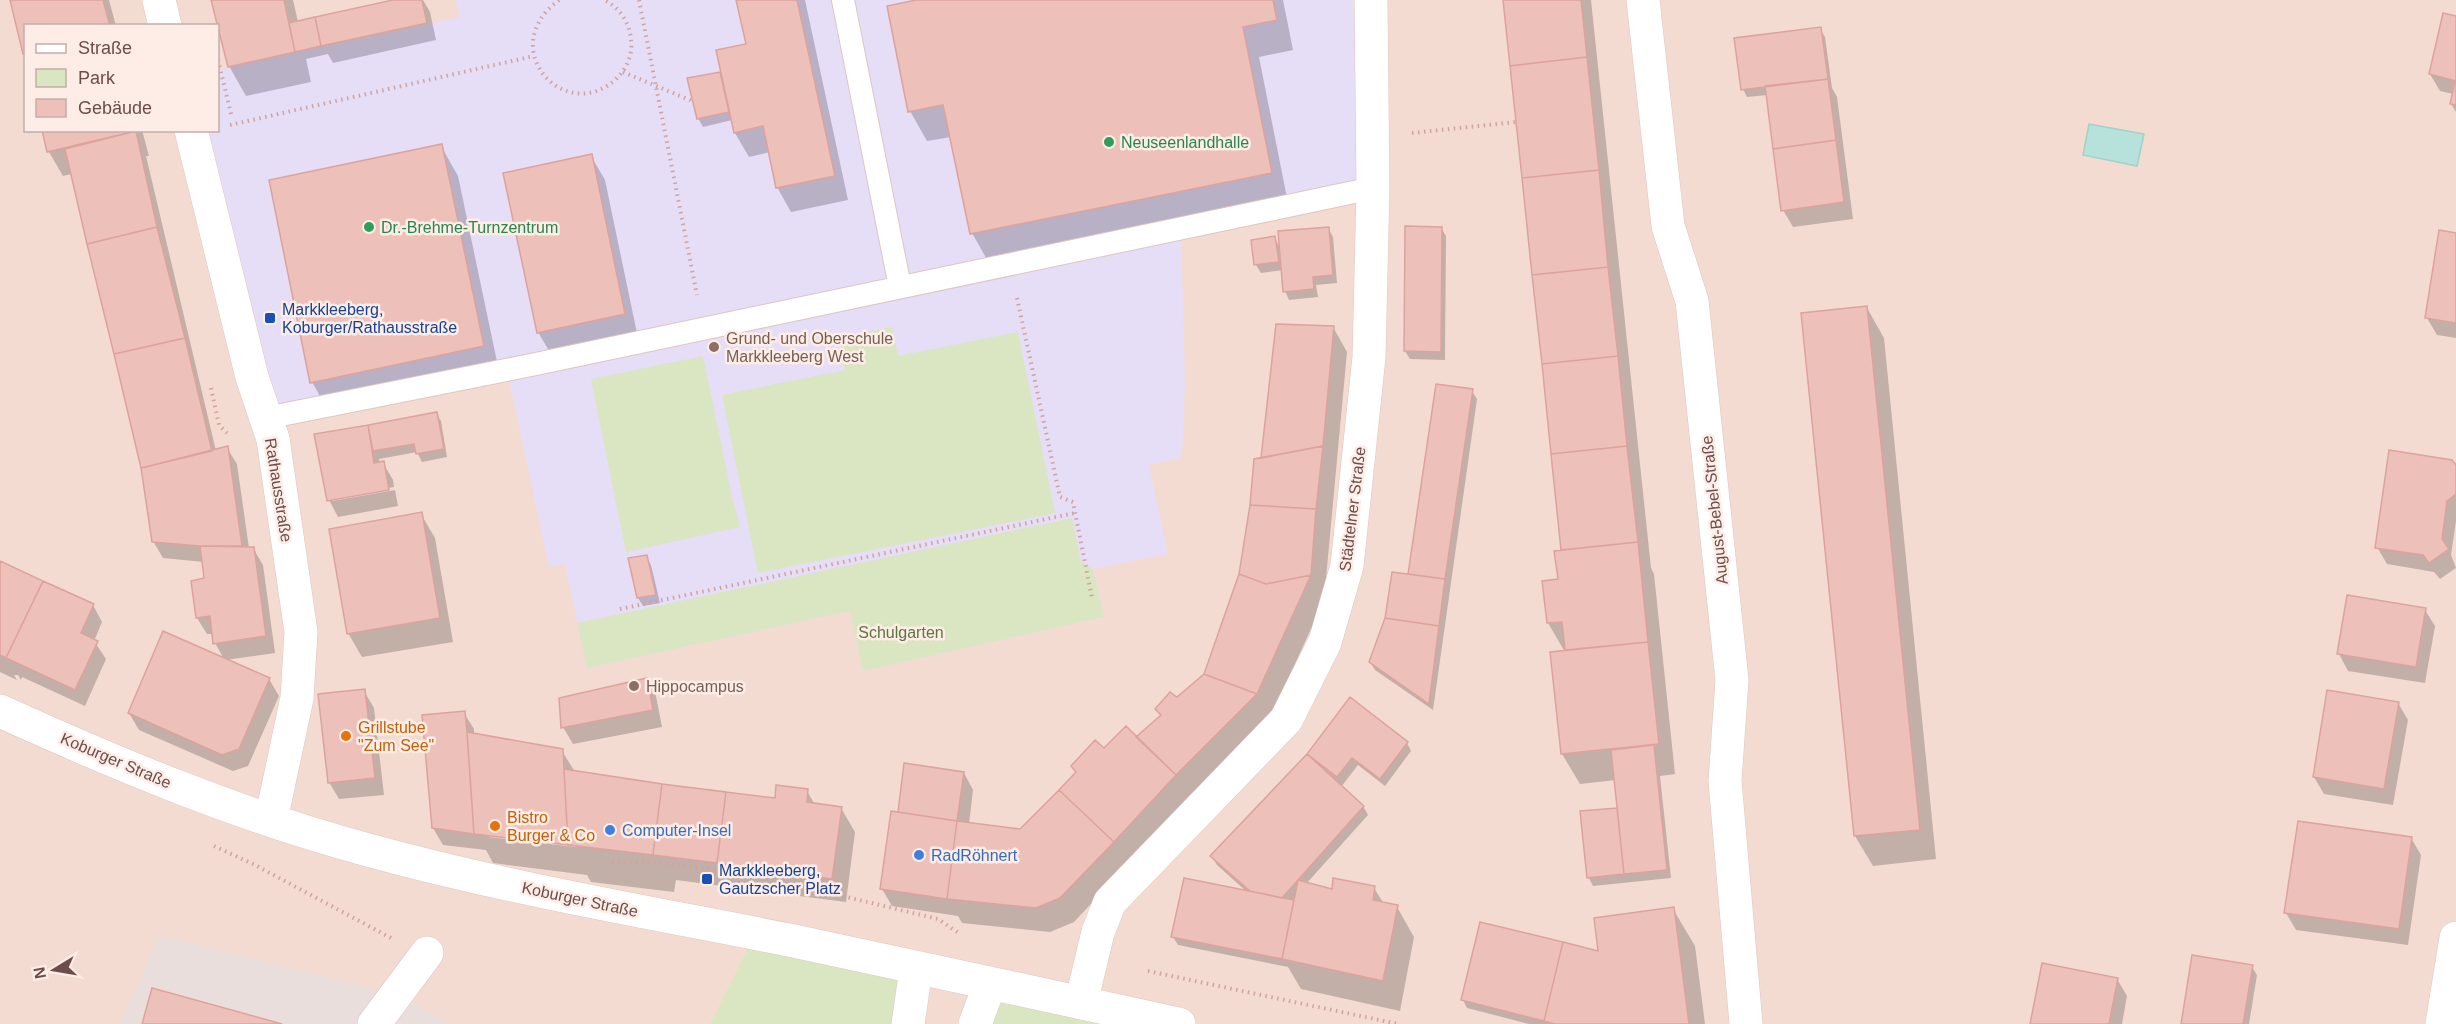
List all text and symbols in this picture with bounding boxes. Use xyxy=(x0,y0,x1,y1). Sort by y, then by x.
legend xyxy=(24,24,219,132)
text: Straße xyxy=(78,38,132,58)
text: Park xyxy=(78,68,116,88)
text: Gebäude xyxy=(78,98,152,118)
place label: Neuseenlandhalle xyxy=(1121,134,1249,151)
marker: Neuseenlandhalle xyxy=(1102,135,1116,149)
place label: Dr.-Brehme-Turnzentrum xyxy=(381,219,558,236)
marker: Dr.-Brehme-Turnzentrum xyxy=(362,220,376,234)
place label: Markkleeberg, Koburger/Rathausstraße xyxy=(282,301,457,336)
marker: Markkleeberg, Koburger/Rathausstraße xyxy=(263,311,277,325)
place label: Grund- und Oberschule Markkleeberg West xyxy=(726,330,893,365)
marker: Grund- und Oberschule Markkleeberg West xyxy=(707,340,721,354)
street label: August-Bebel-Straße xyxy=(1698,435,1731,585)
street label: Rathausstraße xyxy=(262,437,295,543)
street label: Städtelner Straße xyxy=(1336,446,1369,572)
park label: Schulgarten xyxy=(858,624,944,641)
place label: Hippocampus xyxy=(646,678,744,695)
marker: Hippocampus xyxy=(627,679,641,693)
place label: Grillstube "Zum See" xyxy=(358,719,434,754)
marker: Grillstube "Zum See" xyxy=(339,729,353,743)
street label: Koburger Straße xyxy=(58,730,174,791)
place label: Bistro Burger & Co xyxy=(507,809,595,844)
marker: Bistro Burger & Co xyxy=(488,819,502,833)
place label: Computer-Insel xyxy=(622,822,731,839)
marker: Computer-Insel xyxy=(603,823,617,837)
place label: RadRöhnert xyxy=(931,847,1018,864)
marker: RadRöhnert xyxy=(912,848,926,862)
place label: Markkleeberg, Gautzscher Platz xyxy=(719,862,841,897)
marker: Markkleeberg, Gautzscher Platz xyxy=(700,872,714,886)
street label: Koburger Straße xyxy=(520,879,640,920)
north arrow xyxy=(24,940,84,1000)
text: N xyxy=(30,965,49,980)

